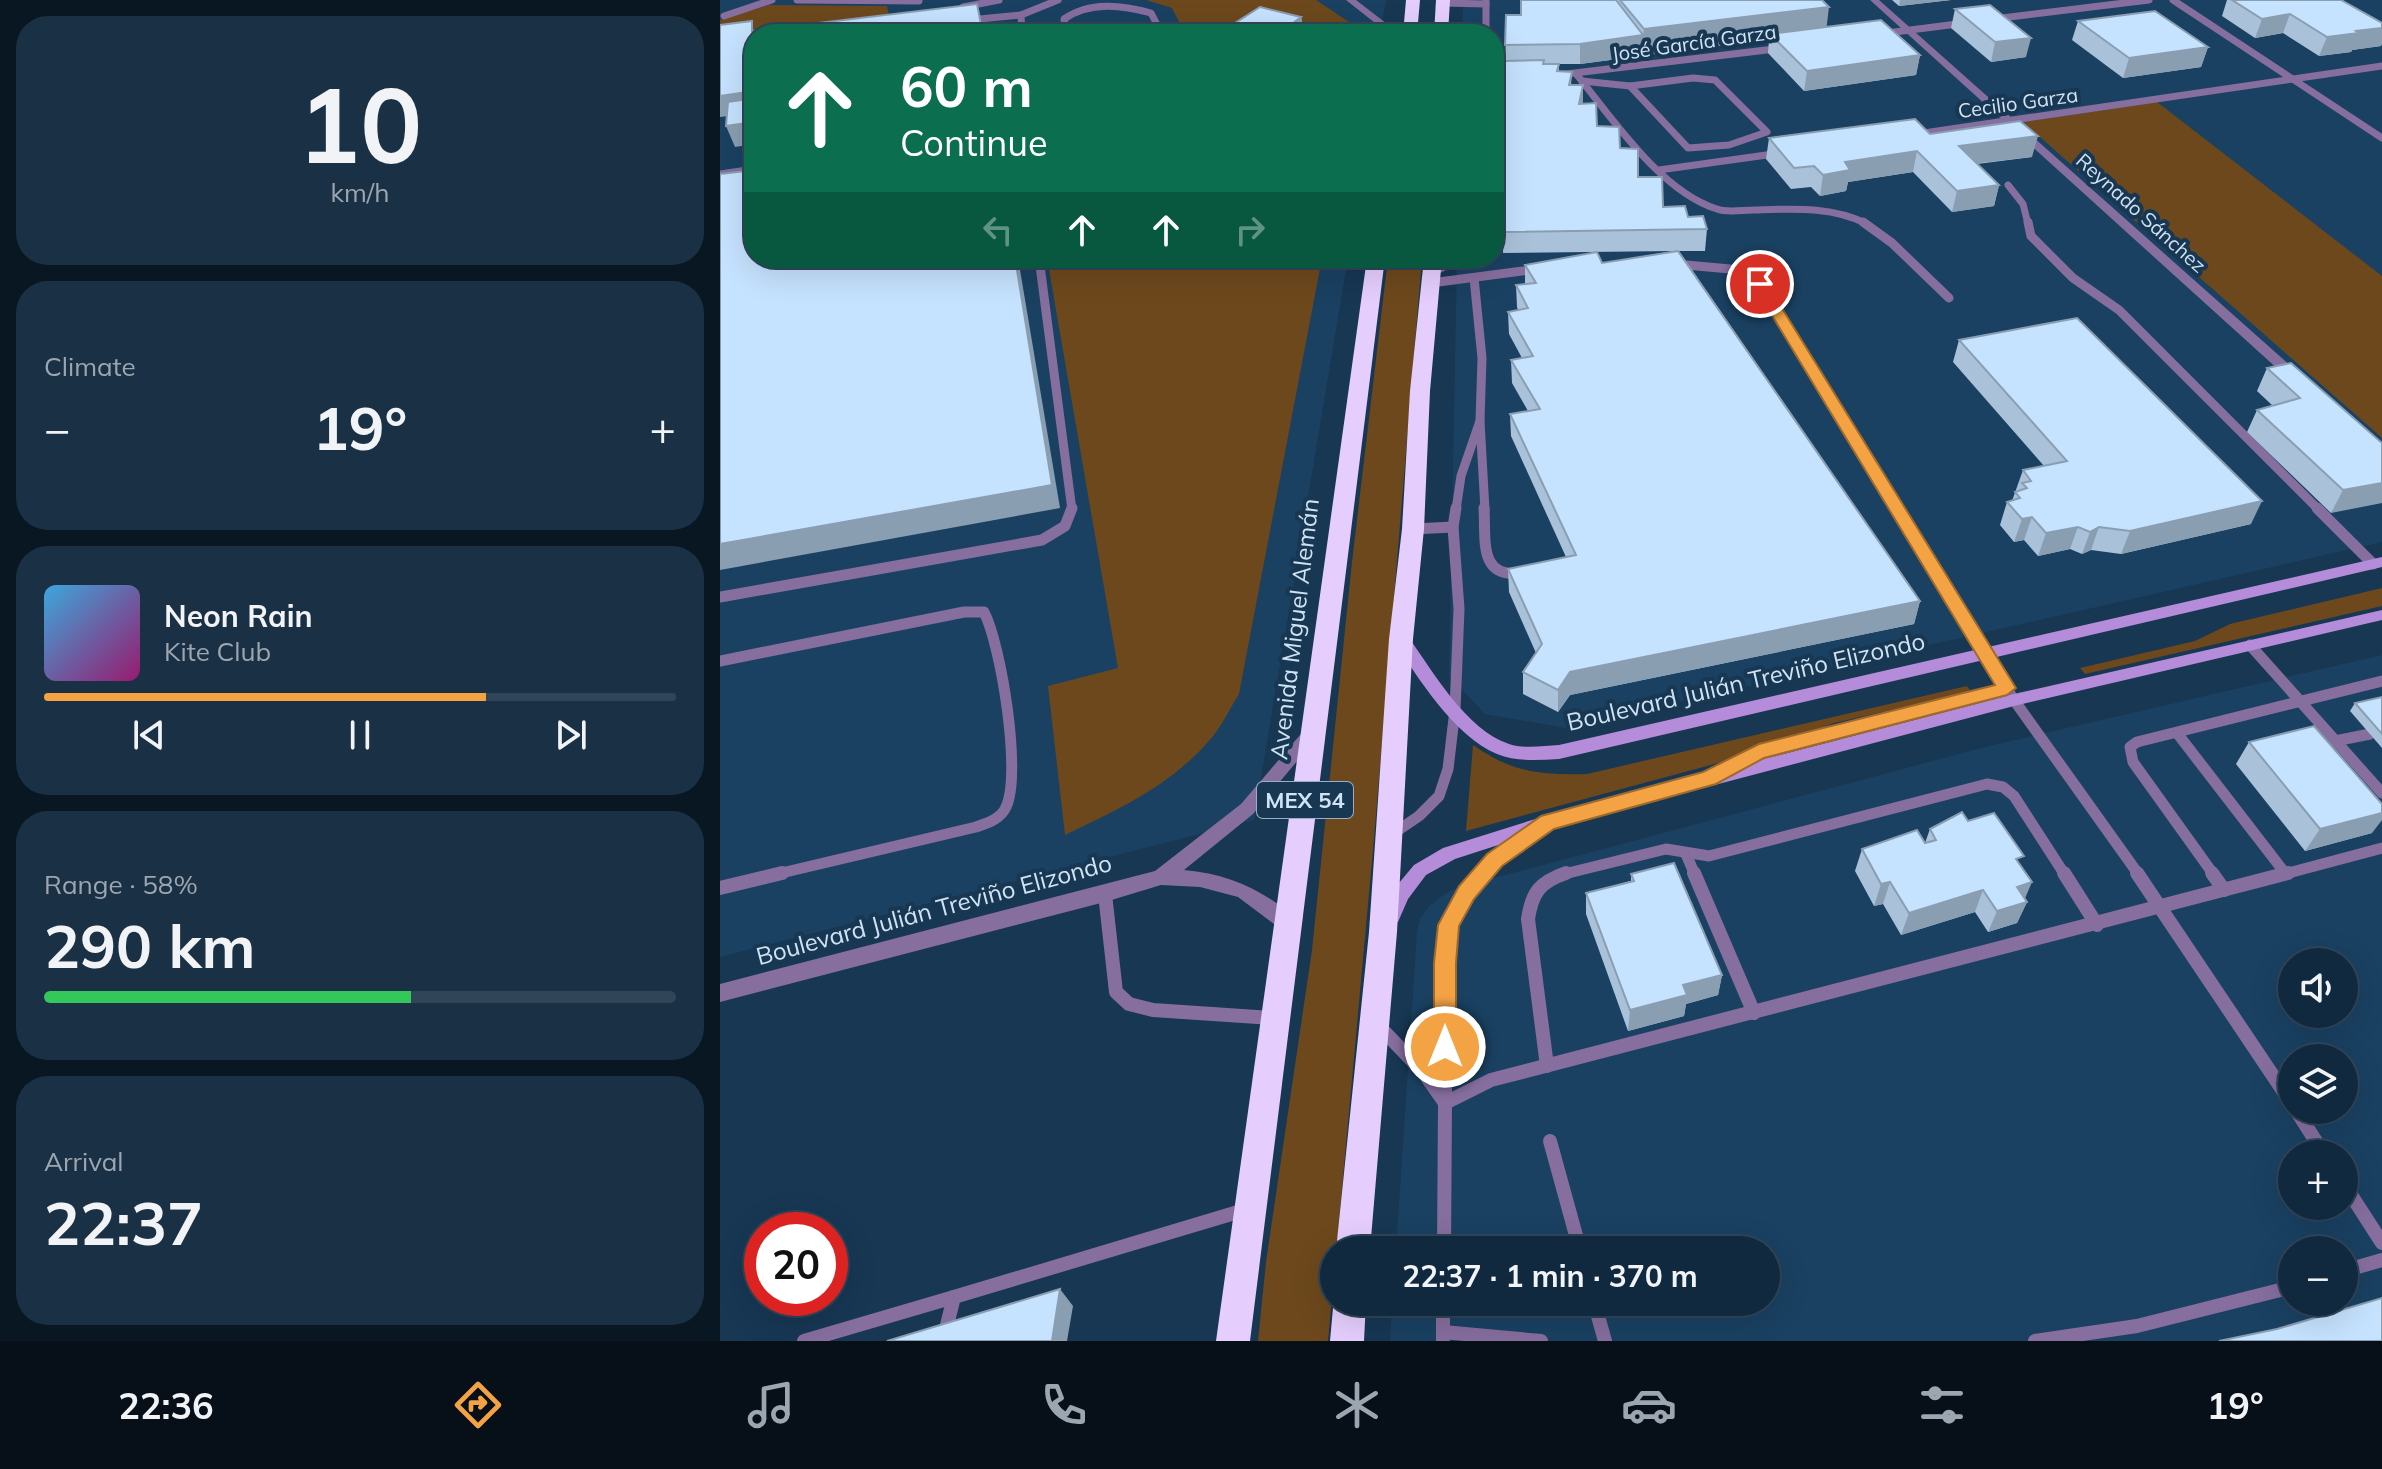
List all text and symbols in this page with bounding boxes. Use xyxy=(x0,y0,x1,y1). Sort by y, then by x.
street label: José García Garza xyxy=(1610,19,1778,66)
text: 60 m xyxy=(900,51,1033,121)
icon: ahead xyxy=(768,56,872,160)
text: 10 xyxy=(298,58,422,189)
street label: Cecilio Garza xyxy=(1956,82,2080,123)
text: Continue xyxy=(900,120,1048,165)
street label: Reynado Sánchez xyxy=(2071,148,2212,278)
text: km/h xyxy=(331,176,389,209)
icon: left xyxy=(976,208,1020,252)
icon: ahead xyxy=(1060,208,1104,252)
icon: ahead xyxy=(1144,208,1188,252)
icon: right xyxy=(1228,208,1272,252)
pin xyxy=(1726,250,1794,318)
icon: arrive xyxy=(1738,262,1782,306)
text: Climate xyxy=(44,350,136,383)
text: 19° xyxy=(313,390,407,465)
text: − xyxy=(44,401,70,456)
text: + xyxy=(650,401,676,456)
street label: Avenida Miguel Alemán xyxy=(1263,496,1325,761)
text: Neon Rain xyxy=(164,597,313,635)
street label: Boulevard Julián Treviño Elizondo xyxy=(1564,625,1928,737)
text: Kite Club xyxy=(164,635,271,668)
icon: previous xyxy=(127,713,171,757)
icon: pause xyxy=(338,713,382,757)
icon: next xyxy=(549,713,593,757)
road number: MEX 54 xyxy=(1257,782,1353,818)
street label: Boulevard Julián Treviño Elizondo xyxy=(753,847,1115,971)
text: Range · 58% xyxy=(44,868,198,901)
text: 290 km xyxy=(44,908,256,983)
map controls xyxy=(2278,948,2358,1316)
button: sound xyxy=(2278,948,2358,1028)
position arrow xyxy=(1403,1005,1487,1089)
button: layers xyxy=(2278,1044,2358,1124)
button: + xyxy=(2278,1140,2358,1220)
text: Arrival xyxy=(44,1145,124,1178)
text: 22:37 xyxy=(44,1185,203,1260)
speed limit sign: 20 xyxy=(744,1212,848,1316)
button: − xyxy=(2278,1236,2358,1316)
text: 22:37 · 1 min · 370 m xyxy=(1402,1257,1698,1295)
icon: directions xyxy=(450,1377,506,1433)
icon: music xyxy=(743,1377,799,1433)
icon: phone xyxy=(1036,1377,1092,1433)
icon: climate xyxy=(1329,1377,1385,1433)
icon: car xyxy=(1621,1377,1677,1433)
icon: filters xyxy=(1914,1377,1970,1433)
text: 22:36 xyxy=(118,1383,214,1428)
text: 19° xyxy=(2207,1383,2264,1428)

